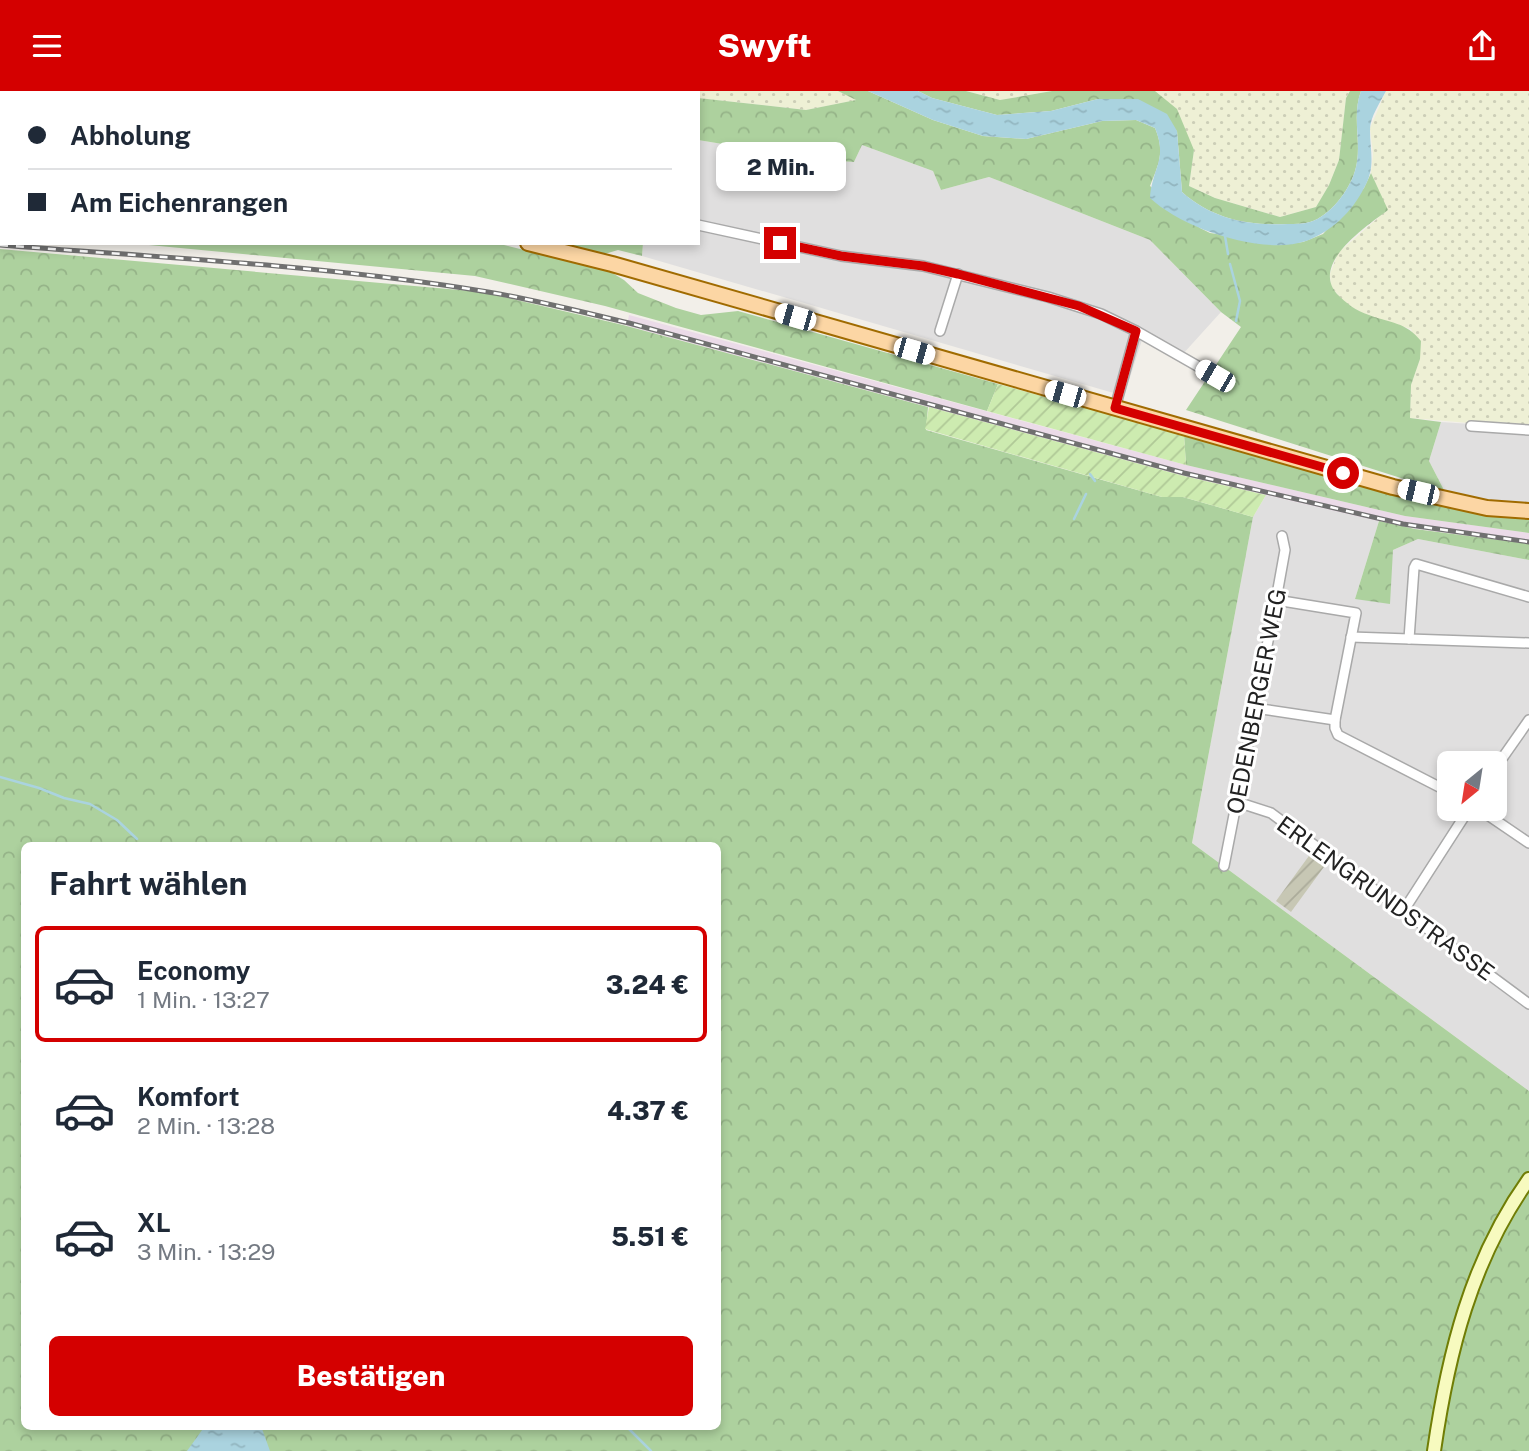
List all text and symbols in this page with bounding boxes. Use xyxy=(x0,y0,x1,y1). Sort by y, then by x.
icon: menu xyxy=(28,27,66,65)
text: Swyft xyxy=(717,27,812,64)
icon: share xyxy=(1463,27,1501,65)
text: Abholung xyxy=(70,120,191,151)
callout: 2 Min. xyxy=(715,142,845,191)
text: 2 Min. xyxy=(747,153,815,180)
text: Am Eichenrangen xyxy=(70,187,288,218)
route end xyxy=(764,227,796,259)
car xyxy=(772,301,819,333)
car xyxy=(891,335,938,367)
car xyxy=(1192,356,1239,396)
car xyxy=(1042,378,1089,410)
route start xyxy=(1327,457,1359,489)
car xyxy=(1396,477,1441,507)
street label: OEDENBERGER WEG xyxy=(1221,586,1291,816)
north arrow xyxy=(1437,751,1507,821)
map controls xyxy=(1437,751,1507,821)
street label: ERLENGRUNDSTRASSE xyxy=(1272,810,1500,986)
text: Fahrt wählen xyxy=(49,865,248,902)
icon: car xyxy=(53,953,116,1016)
text: Economy xyxy=(137,955,250,986)
text: 3.24 € xyxy=(606,969,689,1000)
text: 1 Min. · 13:27 xyxy=(137,986,270,1013)
icon: car xyxy=(53,1079,116,1142)
text: Komfort xyxy=(137,1081,239,1112)
text: 4.37 € xyxy=(607,1095,689,1126)
text: 2 Min. · 13:28 xyxy=(137,1112,275,1139)
icon: car xyxy=(53,1205,116,1268)
text: XL xyxy=(137,1207,171,1238)
text: 5.51 € xyxy=(611,1221,689,1252)
text: 3 Min. · 13:29 xyxy=(137,1238,275,1265)
button: Bestätigen xyxy=(49,1336,693,1416)

